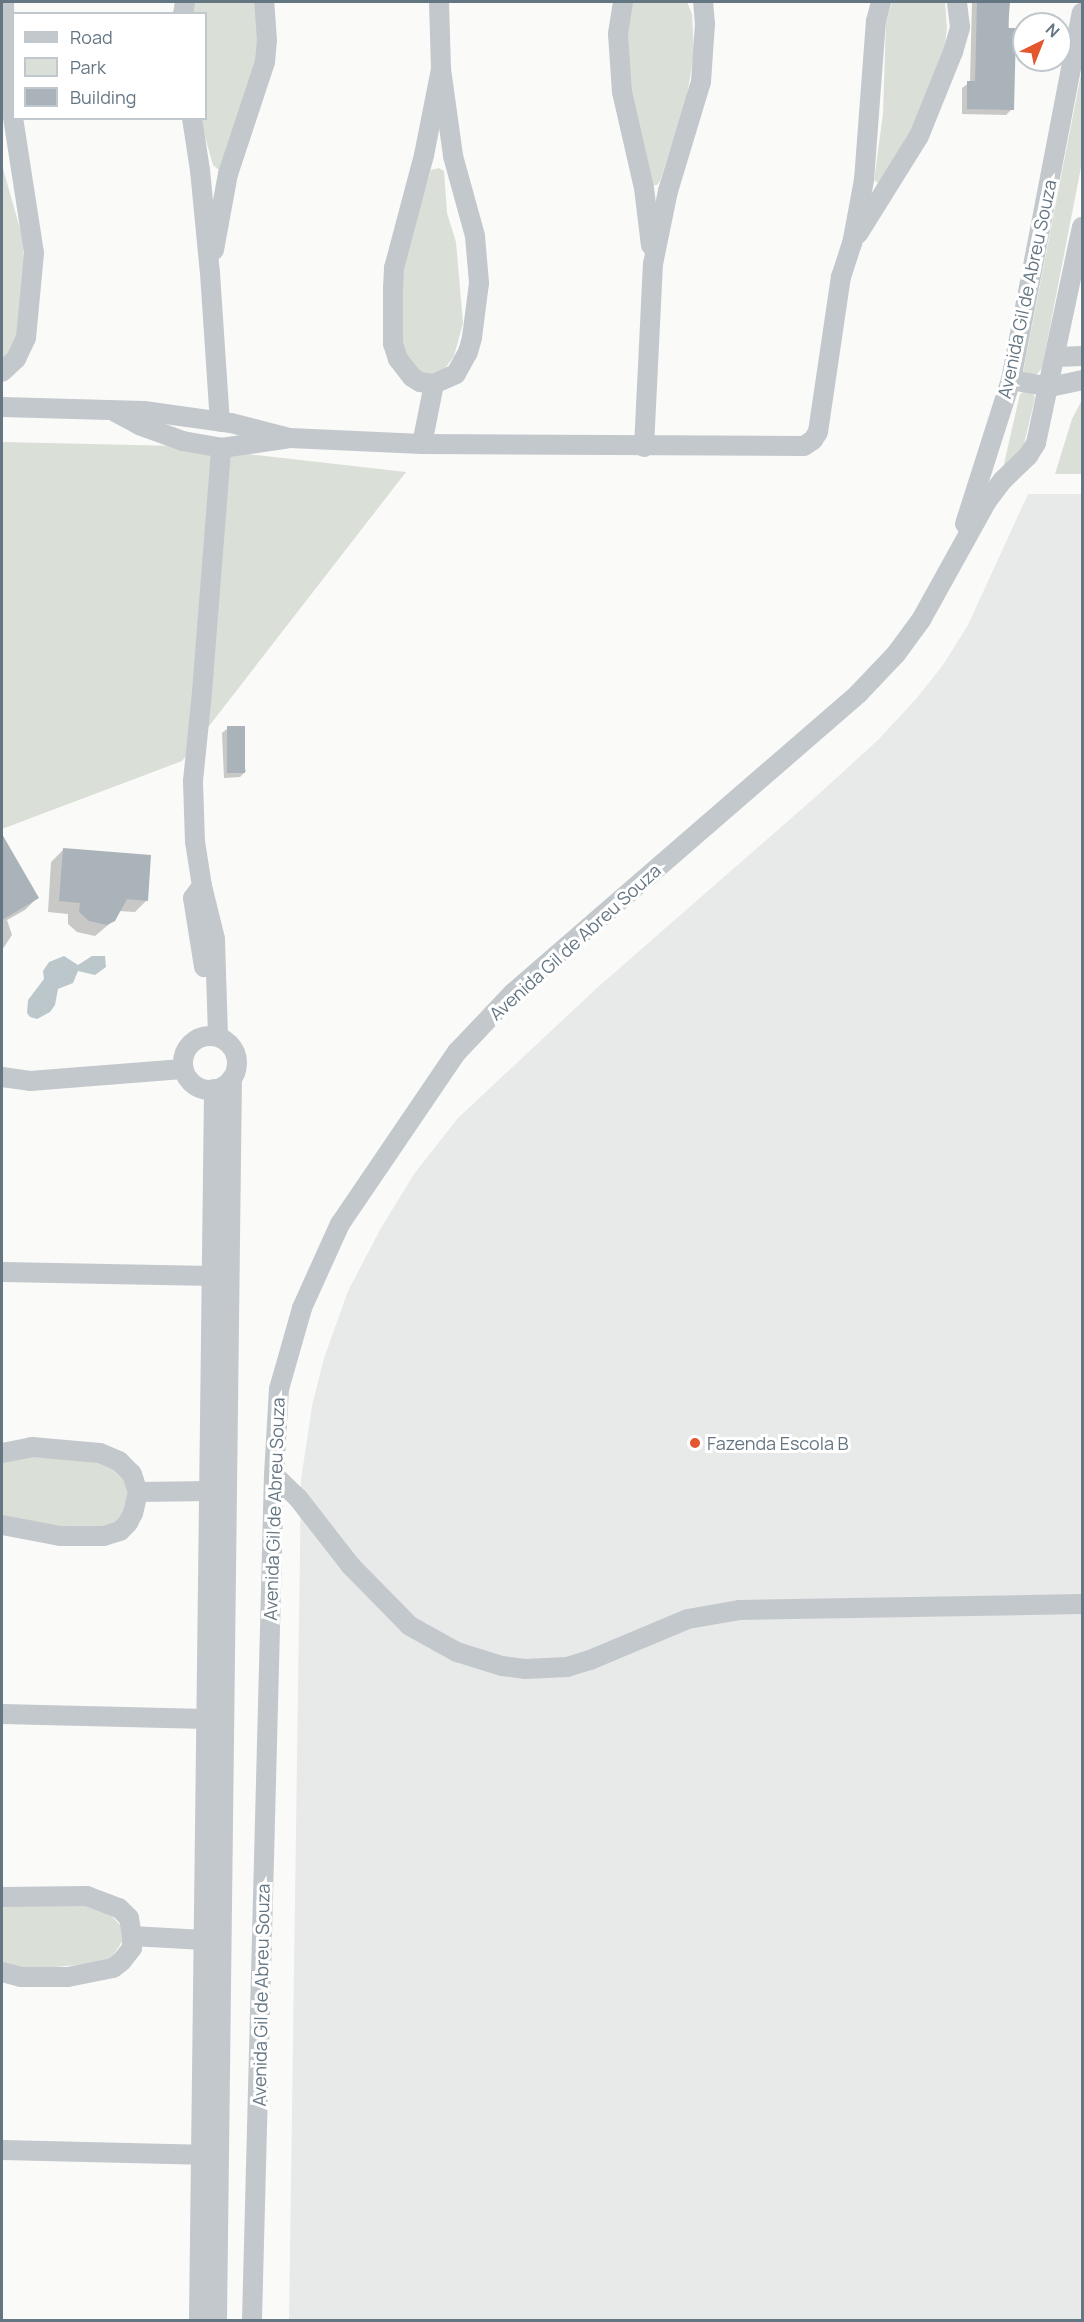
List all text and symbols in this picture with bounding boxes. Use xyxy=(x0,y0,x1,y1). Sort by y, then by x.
legend xyxy=(12,12,207,120)
north arrow xyxy=(1012,12,1072,72)
text: N xyxy=(1041,18,1065,42)
text: Road xyxy=(70,25,113,49)
text: Park xyxy=(70,55,106,79)
text: Building xyxy=(70,85,136,109)
street label: Avenida Gil de Abreu Souza xyxy=(993,178,1061,400)
street label: Avenida Gil de Abreu Souza xyxy=(485,859,665,1025)
street label: Avenida Gil de Abreu Souza xyxy=(259,1397,289,1621)
place label: Fazenda Escola B xyxy=(707,1432,849,1454)
marker: Fazenda Escola B xyxy=(688,1436,702,1450)
street label: Avenida Gil de Abreu Souza xyxy=(248,1883,274,2107)

